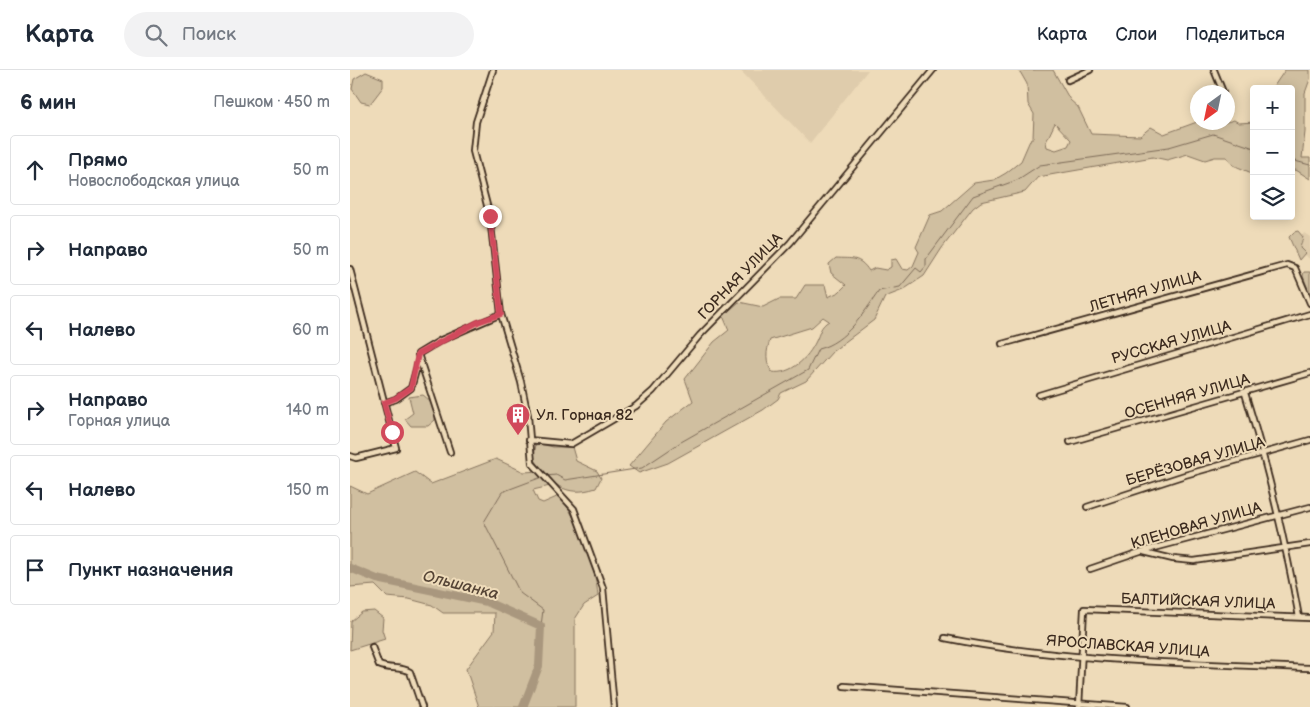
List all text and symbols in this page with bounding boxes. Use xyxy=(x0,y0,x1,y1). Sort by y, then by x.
search box xyxy=(124,12,474,57)
text: Карта xyxy=(25,20,94,49)
icon: search xyxy=(142,21,170,49)
text: Поиск xyxy=(182,23,236,46)
text: Карта xyxy=(1037,24,1087,45)
text: Слои xyxy=(1115,24,1157,45)
text: Поделиться xyxy=(1185,24,1285,45)
north arrow xyxy=(1190,85,1235,130)
map controls xyxy=(1250,85,1295,220)
button: + xyxy=(1250,85,1295,130)
text: 6 мин xyxy=(20,90,76,115)
text: Пешком · 450 m xyxy=(213,93,330,112)
button: − xyxy=(1250,130,1295,175)
text: Прямо xyxy=(68,149,128,172)
icon: ahead xyxy=(21,156,49,184)
text: 50 m xyxy=(293,161,329,180)
text: Новослободская улица xyxy=(68,172,240,191)
button: layers xyxy=(1250,175,1295,220)
route end xyxy=(479,205,502,228)
street label: ГОРНАЯ УЛИЦА xyxy=(694,228,787,324)
icon: right xyxy=(21,236,49,264)
text: Направо xyxy=(68,239,148,262)
text: 50 m xyxy=(293,241,329,260)
street label: ЛЕТНЯЯ УЛИЦА xyxy=(1086,266,1204,317)
icon: left xyxy=(21,316,49,344)
street label: РУССКАЯ УЛИЦА xyxy=(1109,316,1234,369)
text: Налево xyxy=(68,319,135,342)
text: 60 m xyxy=(292,321,329,340)
street label: ОСЕННЯЯ УЛИЦА xyxy=(1122,369,1253,423)
text: Направо xyxy=(68,389,148,412)
icon: right xyxy=(21,396,49,424)
text: 140 m xyxy=(286,401,329,420)
building icon: Ул. Горная 82 xyxy=(505,402,531,436)
place label: Ул. Горная 82 xyxy=(536,406,633,425)
text: Горная улица xyxy=(68,412,170,431)
route start xyxy=(381,421,404,444)
street label: БЕРЁЗОВАЯ УЛИЦА xyxy=(1124,432,1268,490)
icon: left xyxy=(21,476,49,504)
text: Налево xyxy=(68,479,135,502)
text: 150 m xyxy=(287,481,329,500)
street label: КЛЕНОВАЯ УЛИЦА xyxy=(1129,497,1265,553)
icon: arrive xyxy=(21,556,49,584)
text: Пункт назначения xyxy=(68,559,233,582)
water label: Ольшанка xyxy=(421,567,500,604)
street label: БАЛТИЙСКАЯ УЛИЦА xyxy=(1121,589,1276,614)
street label: ЯРОСЛАВСКАЯ УЛИЦА xyxy=(1046,631,1211,662)

